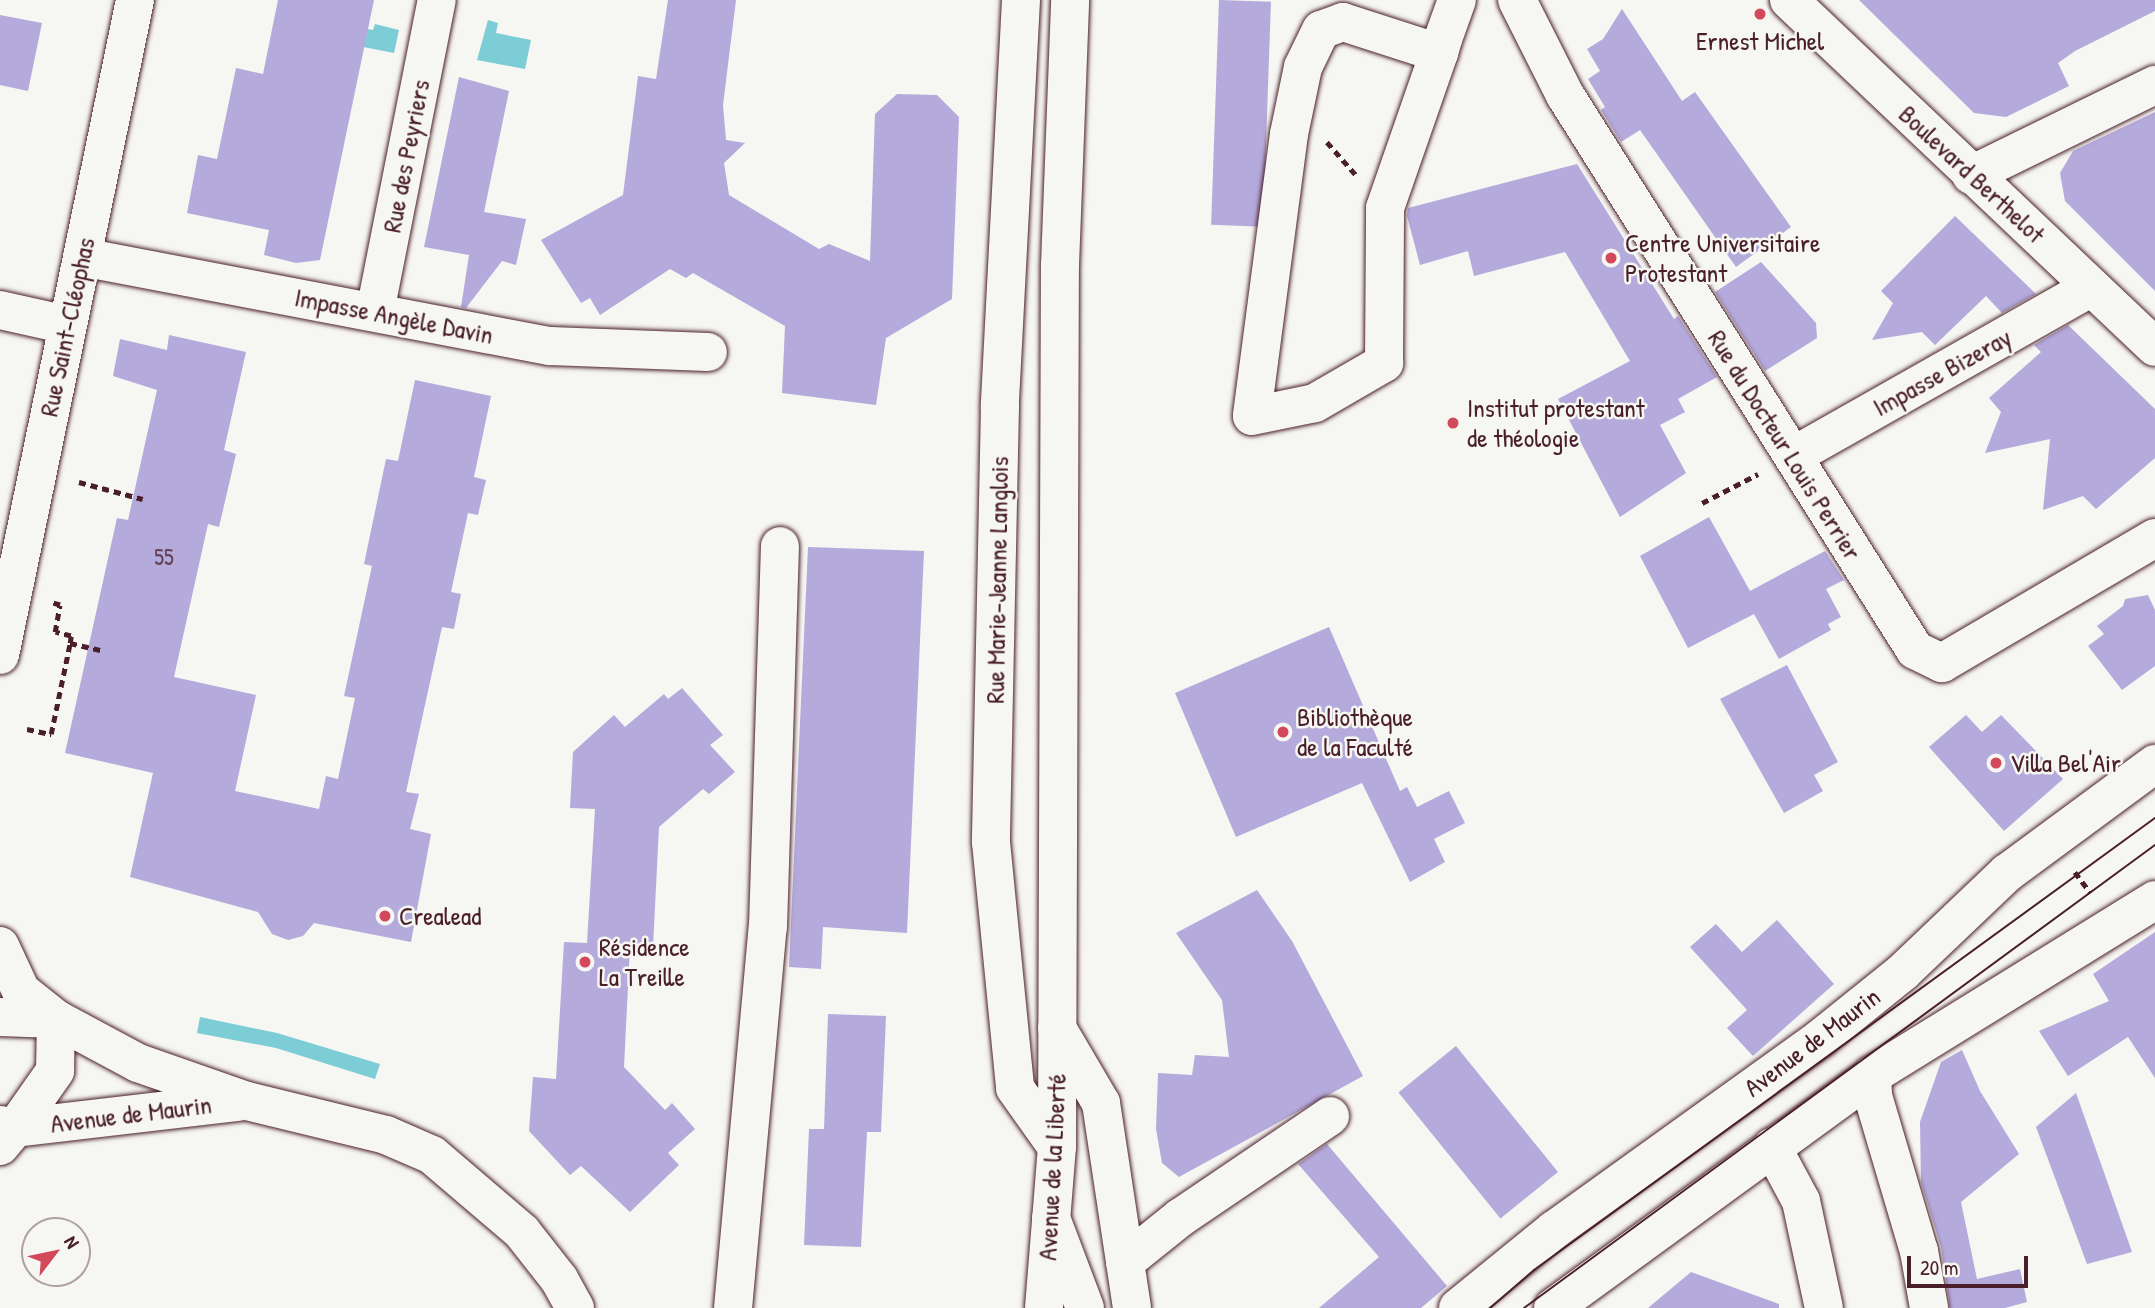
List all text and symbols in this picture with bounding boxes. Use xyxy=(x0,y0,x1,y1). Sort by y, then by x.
marker: Ernest Michel xyxy=(1752,6,1768,22)
place label: Ernest Michel xyxy=(1696,25,1824,57)
street label: Rue des Peyriers xyxy=(376,77,436,235)
street label: Boulevard Berthelot xyxy=(1893,98,2051,250)
place label: Centre Universitaire Protestant xyxy=(1625,227,1820,288)
street label: Rue Saint-Cléophas xyxy=(33,235,101,419)
marker: Centre Universitaire Protestant xyxy=(1603,250,1619,266)
street label: Impasse Angèle Davin xyxy=(292,281,496,351)
street label: Impasse Bizeray xyxy=(1867,321,2017,423)
street label: Rue du Docteur Louis Perrier xyxy=(1702,324,1868,566)
place label: Institut protestant de théologie xyxy=(1467,392,1645,453)
marker: Institut protestant de théologie xyxy=(1445,415,1461,431)
street label: Rue Marie-Jeanne Langlois xyxy=(979,456,1015,704)
house number: 55 xyxy=(154,543,174,571)
place label: Bibliothèque de la Faculté xyxy=(1297,701,1413,762)
marker: Bibliothèque de la Faculté xyxy=(1275,724,1291,740)
place label: Villa Bel'Air xyxy=(2010,747,2121,779)
marker: Villa Bel'Air xyxy=(1988,755,2004,771)
place label: Crealead xyxy=(399,900,481,932)
marker: Crealead xyxy=(377,908,393,924)
place label: Résidence La Treille xyxy=(599,931,690,992)
marker: Résidence La Treille xyxy=(577,954,593,970)
street label: Avenue de Maurin xyxy=(1738,981,1886,1103)
street label: Avenue de la Liberté xyxy=(1032,1073,1072,1261)
street label: Avenue de Maurin xyxy=(49,1089,213,1139)
north arrow xyxy=(21,1217,91,1287)
text: N xyxy=(58,1231,86,1253)
scale bar xyxy=(1910,1242,2031,1286)
text: 20 m xyxy=(1920,1253,1958,1282)

